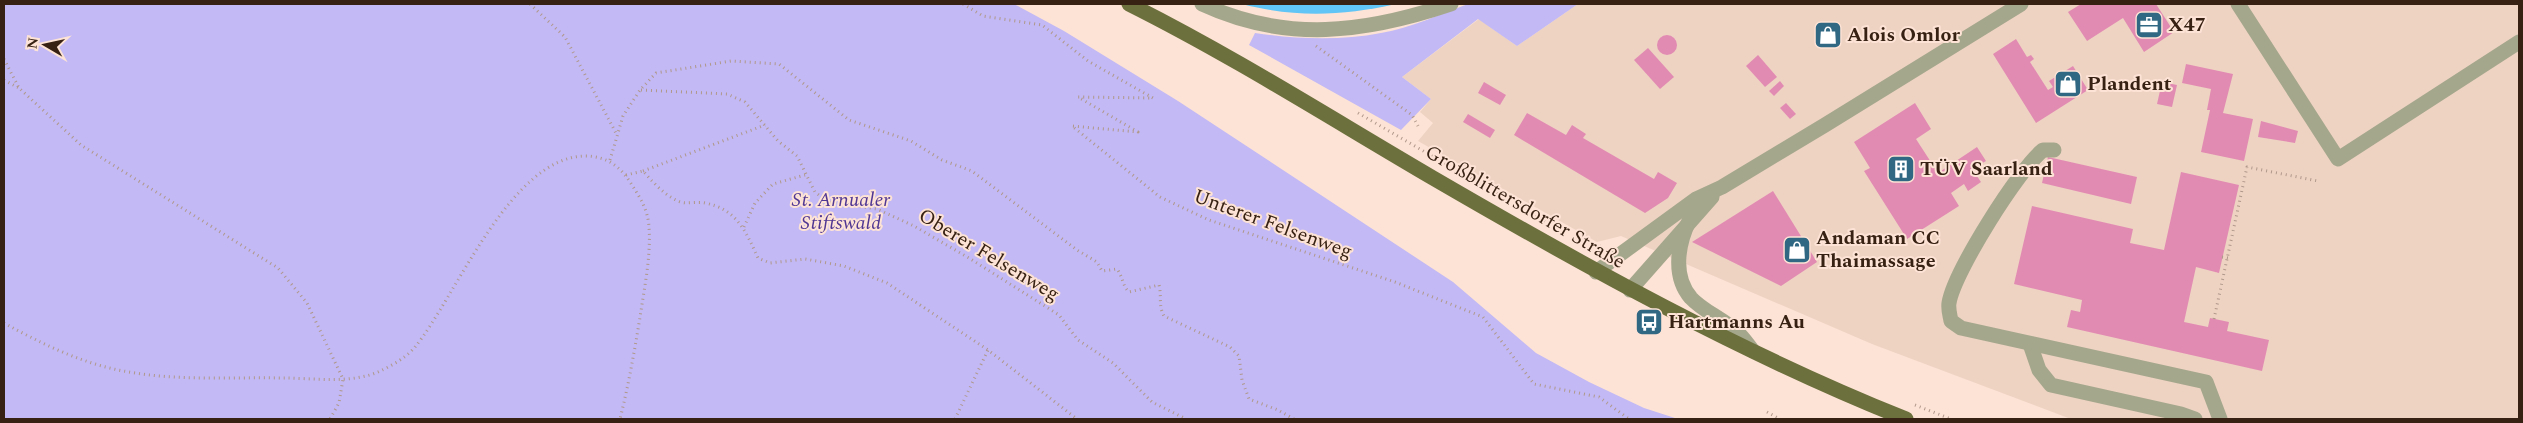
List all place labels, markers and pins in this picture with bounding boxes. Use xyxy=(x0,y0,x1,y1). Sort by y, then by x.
office icon: X47 xyxy=(2134,10,2164,40)
place label: X47 xyxy=(2168,10,2206,40)
shop icon: Alois Omlor xyxy=(1813,20,1843,50)
place label: Alois Omlor xyxy=(1847,20,1961,50)
shop icon: Plandent xyxy=(2053,69,2083,99)
place label: Plandent xyxy=(2087,69,2172,99)
building icon: TÜV Saarland xyxy=(1886,154,1916,184)
place label: TÜV Saarland xyxy=(1920,154,2053,184)
place label: Andaman CC Thaimassage xyxy=(1816,223,1940,276)
shop icon: Andaman CC Thaimassage xyxy=(1782,235,1812,265)
bus stop icon: Hartmanns Au xyxy=(1634,307,1664,337)
place label: Hartmanns Au xyxy=(1668,307,1805,337)

